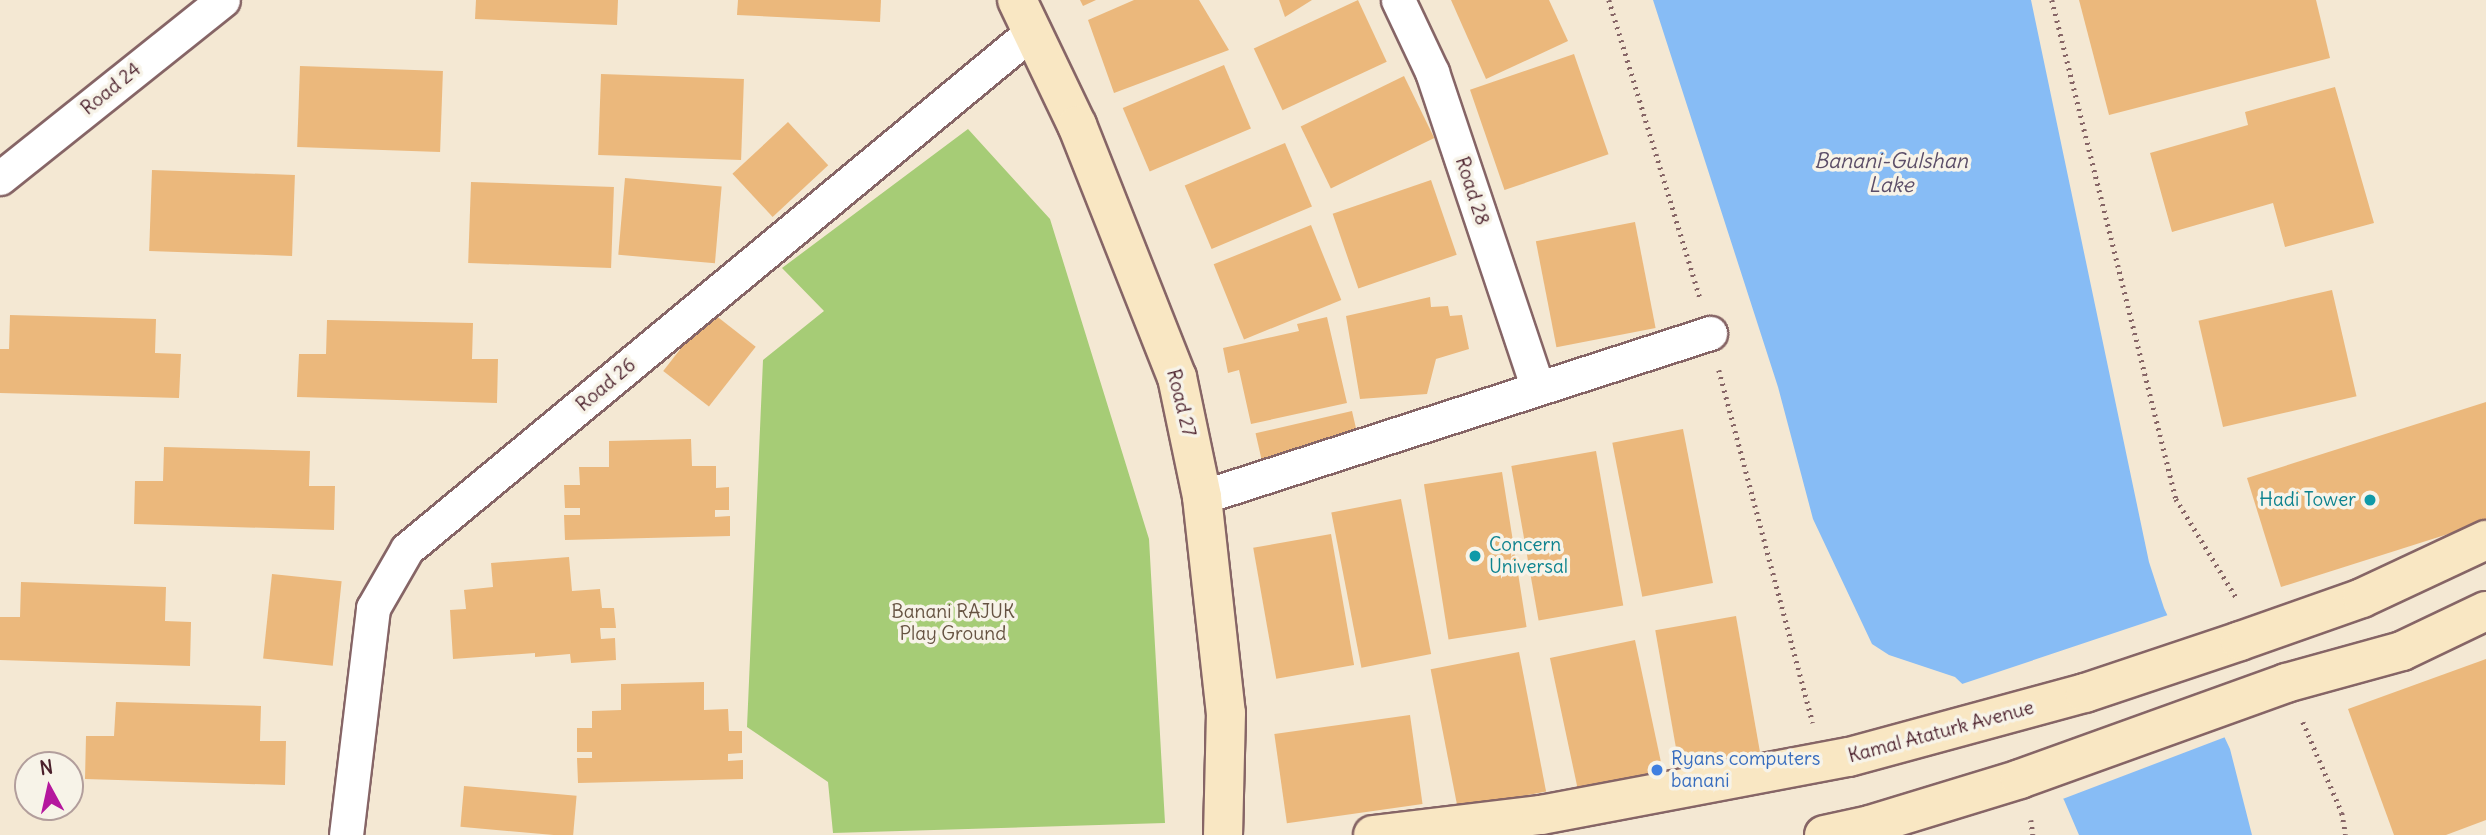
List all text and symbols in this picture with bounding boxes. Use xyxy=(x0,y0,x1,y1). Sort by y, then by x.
street label: Road 24 xyxy=(77,58,145,120)
water label: Banani-Gulshan Lake xyxy=(1814,148,1968,198)
street label: Road 28 xyxy=(1450,154,1494,228)
street label: Road 26 xyxy=(572,354,640,416)
street label: Road 27 xyxy=(1162,367,1200,439)
place label: Hadi Tower xyxy=(2259,489,2356,511)
marker: Hadi Tower xyxy=(2362,492,2378,508)
place label: Concern Universal xyxy=(1489,534,1568,578)
marker: Concern Universal xyxy=(1467,548,1483,564)
park label: Banani RAJUK Play Ground xyxy=(891,601,1015,645)
street label: Kamal Ataturk Avenue xyxy=(1846,696,2036,768)
place label: Ryans computers banani xyxy=(1671,748,1820,792)
north arrow xyxy=(14,751,84,821)
text: N xyxy=(38,754,55,780)
marker: Ryans computers banani xyxy=(1649,762,1665,778)

